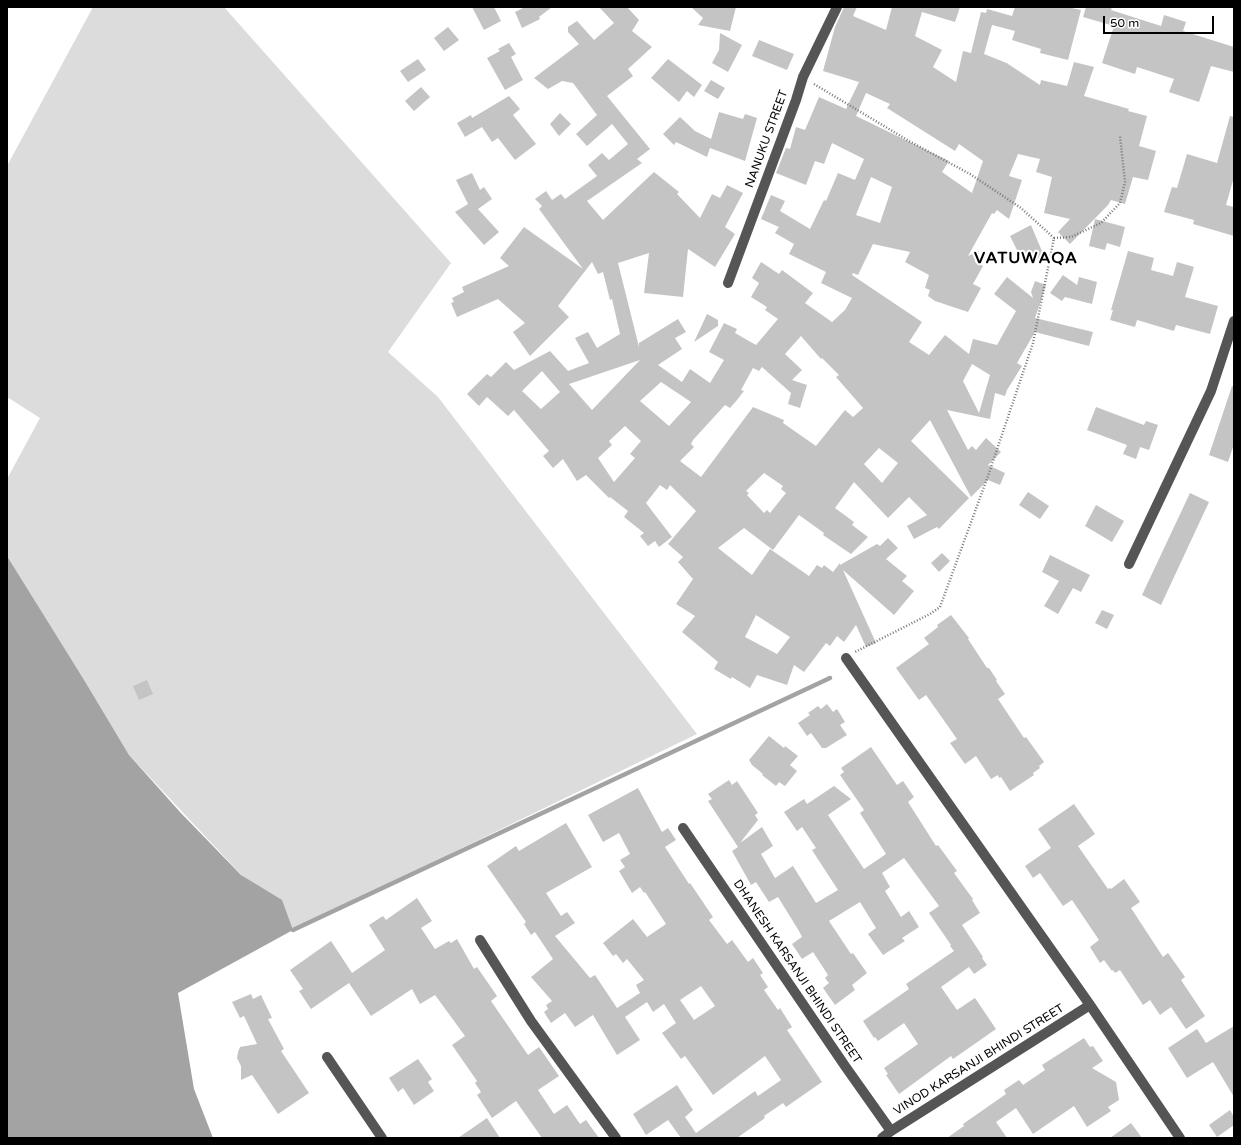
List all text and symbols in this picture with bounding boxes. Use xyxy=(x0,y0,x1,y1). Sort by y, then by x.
scale bar xyxy=(1105,8,1216,34)
text: 50 m xyxy=(1110,16,1139,30)
street label: NANUKU STREET xyxy=(743,88,791,190)
district label: VATUWAQA xyxy=(974,249,1078,269)
street label: DHANESH KARSANJI BHINDI STREET xyxy=(730,877,864,1067)
street label: VINOD KARSANJI BHINDI STREET xyxy=(891,1001,1067,1119)

